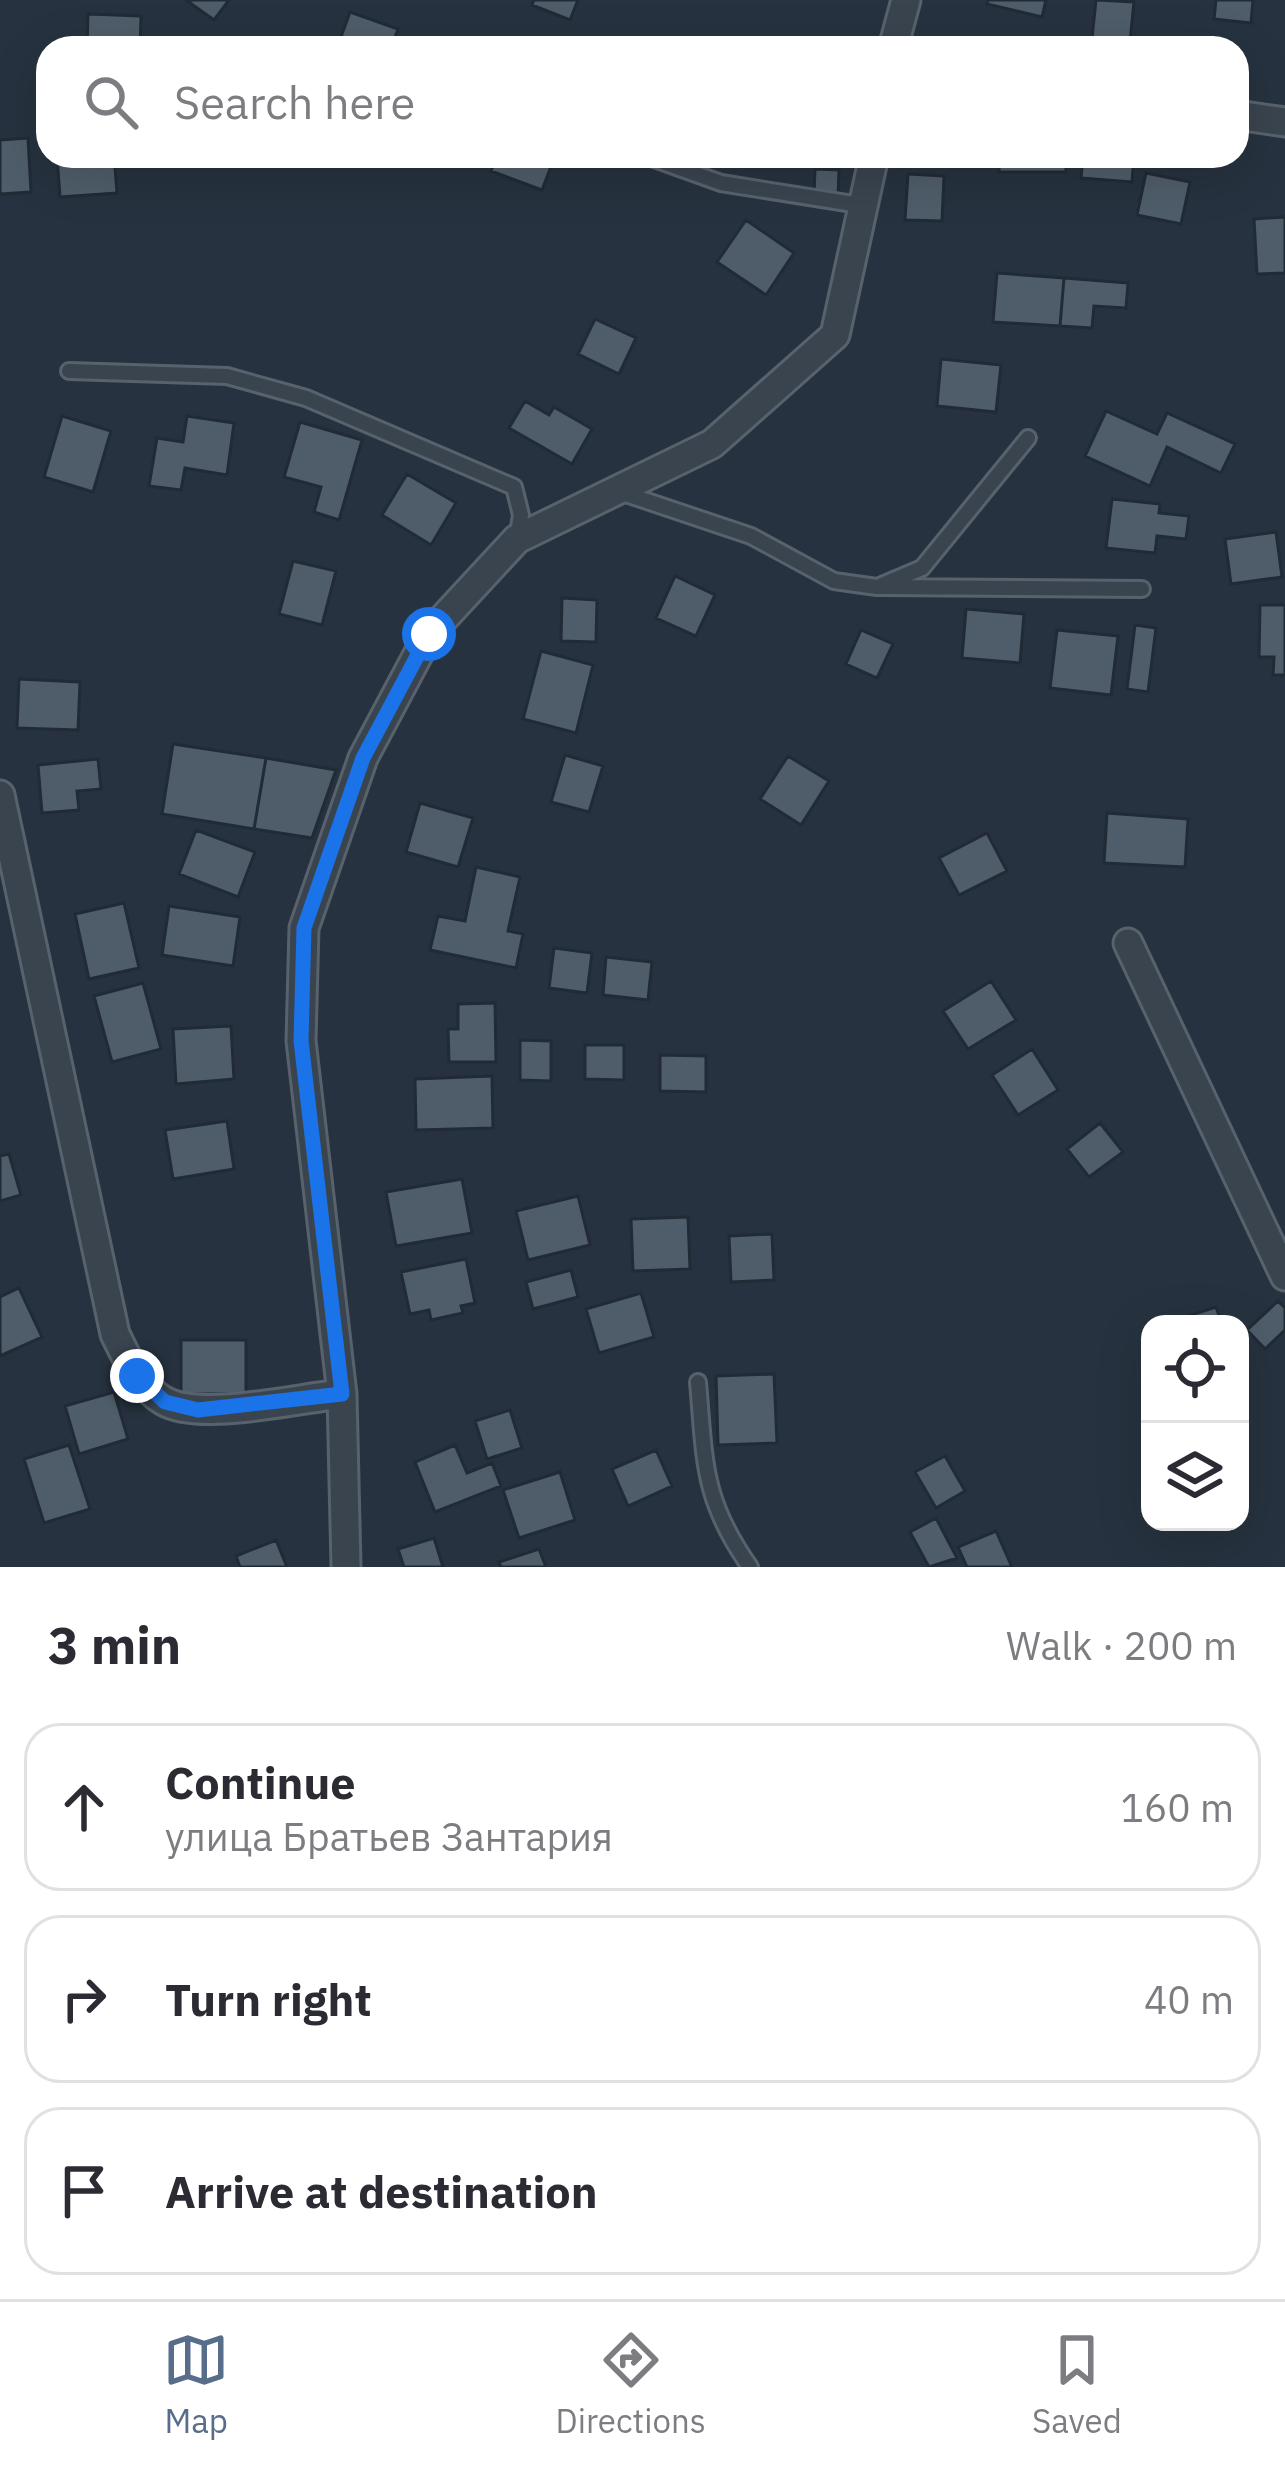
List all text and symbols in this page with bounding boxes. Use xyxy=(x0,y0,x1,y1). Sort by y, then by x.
search box xyxy=(36,36,1249,168)
icon: search xyxy=(78,69,144,135)
text: Search here xyxy=(174,73,415,131)
route start xyxy=(402,607,456,661)
map controls xyxy=(1141,1315,1249,1531)
button: locate xyxy=(1141,1315,1249,1423)
route end xyxy=(110,1349,164,1403)
button: layers xyxy=(1141,1423,1249,1531)
text: 3 min xyxy=(48,1612,181,1678)
text: Walk · 200 m xyxy=(1006,1620,1237,1671)
text: Continue xyxy=(165,1753,356,1811)
icon: ahead xyxy=(51,1774,117,1840)
text: 160 m xyxy=(1121,1782,1234,1833)
text: улица Братьев Зантария xyxy=(165,1811,613,1862)
icon: right xyxy=(51,1966,117,2032)
text: Turn right xyxy=(165,1970,372,2028)
text: 40 m xyxy=(1144,1974,1234,2025)
icon: arrive xyxy=(51,2158,117,2224)
text: Arrive at destination xyxy=(165,2162,598,2220)
tab: Map xyxy=(163,2327,229,2442)
tab: Directions xyxy=(556,2327,706,2442)
tab: Saved xyxy=(1032,2327,1122,2442)

